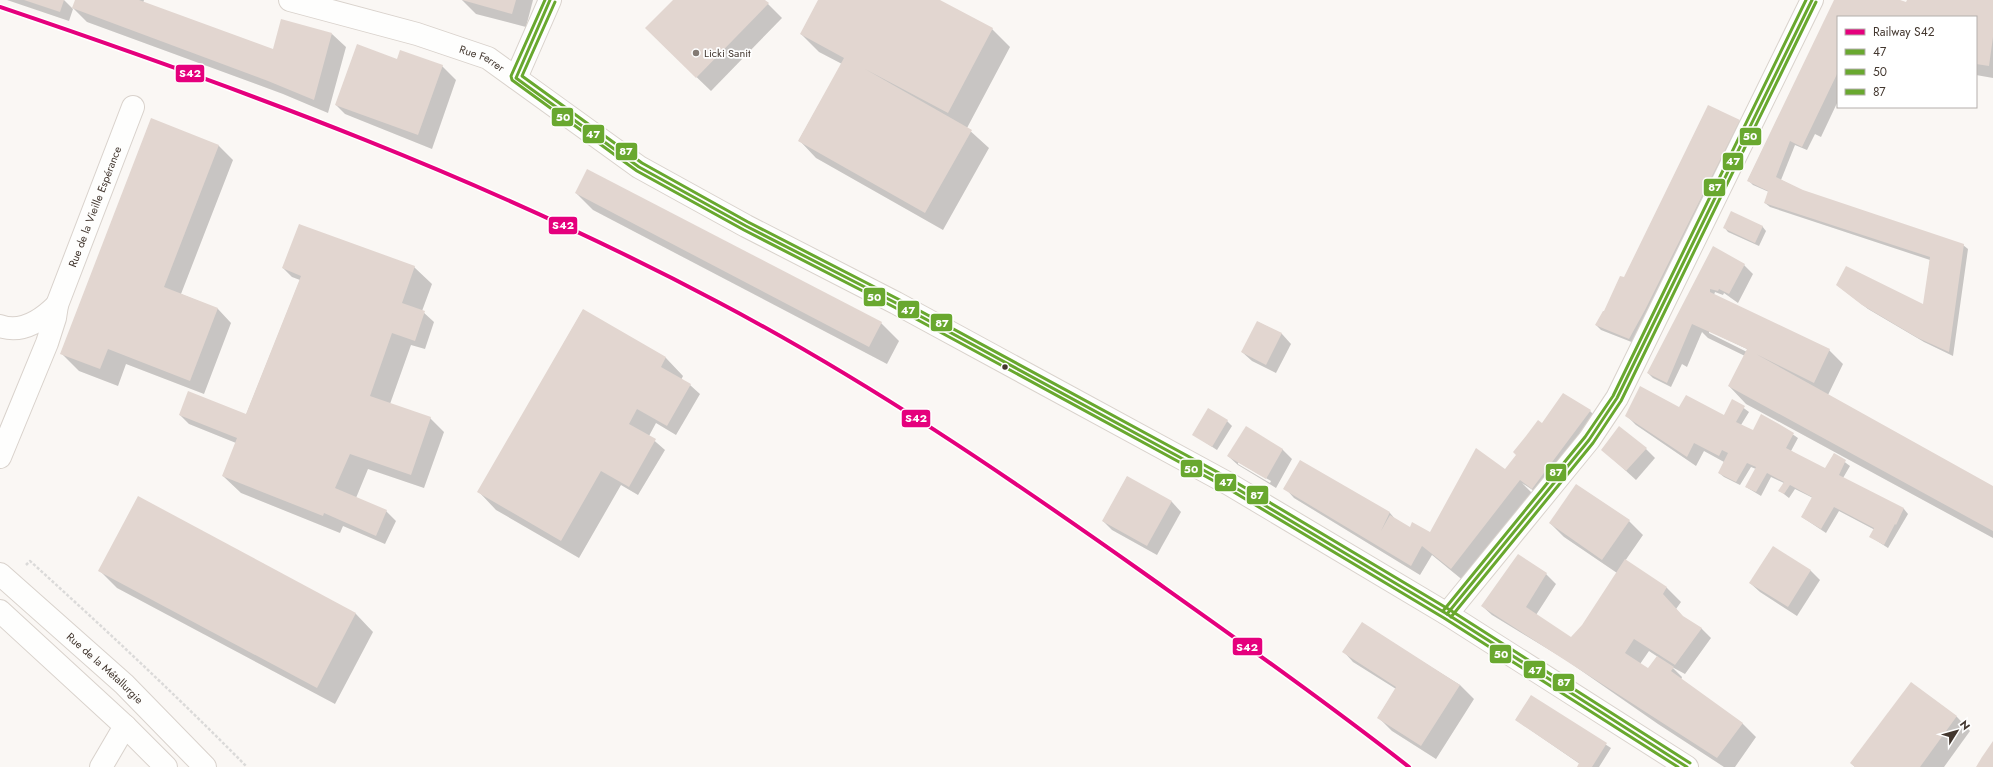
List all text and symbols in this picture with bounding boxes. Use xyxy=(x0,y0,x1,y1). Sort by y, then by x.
legend xyxy=(1837,16,1977,108)
text: Railway S42 xyxy=(1873,23,1935,41)
street label: Rue Ferrer xyxy=(457,41,508,76)
text: 47 xyxy=(1873,43,1887,61)
place label: Licki Sanit xyxy=(704,45,751,61)
marker: Licki Sanit xyxy=(691,48,701,58)
text: 50 xyxy=(1873,63,1887,81)
line badge: S42 xyxy=(175,64,205,83)
text: S42 xyxy=(179,65,201,81)
text: 87 xyxy=(1873,83,1886,101)
line badge: 50 xyxy=(551,107,574,127)
text: 50 xyxy=(556,109,570,125)
line badge: 47 xyxy=(582,124,605,144)
text: 47 xyxy=(586,126,601,142)
line badge: 50 xyxy=(1739,127,1762,146)
text: 50 xyxy=(1743,128,1757,144)
line badge: 87 xyxy=(615,142,638,161)
text: 87 xyxy=(619,143,633,159)
street label: Rue de la Vieille Espérance xyxy=(64,144,125,269)
line badge: 47 xyxy=(1722,152,1744,171)
text: 47 xyxy=(1726,153,1741,169)
line badge: 87 xyxy=(1703,178,1726,197)
text: 87 xyxy=(1708,179,1722,195)
line badge: S42 xyxy=(548,216,578,235)
text: S42 xyxy=(552,217,574,233)
line badge: 50 xyxy=(863,287,886,307)
text: 50 xyxy=(867,289,881,305)
line badge: 47 xyxy=(897,300,920,319)
text: 47 xyxy=(901,302,916,318)
line badge: 87 xyxy=(930,313,953,332)
text: 87 xyxy=(935,315,949,331)
unlabelled marker xyxy=(1000,362,1010,372)
line badge: S42 xyxy=(901,409,931,428)
text: S42 xyxy=(905,410,927,426)
line badge: 50 xyxy=(1180,459,1203,478)
text: 50 xyxy=(1184,461,1198,477)
line badge: 87 xyxy=(1545,463,1567,482)
text: 87 xyxy=(1549,464,1563,480)
line badge: 47 xyxy=(1214,473,1237,492)
text: 47 xyxy=(1219,474,1234,490)
line badge: 87 xyxy=(1246,485,1269,505)
text: 87 xyxy=(1250,487,1264,503)
street label: Rue de la Métallurgie xyxy=(63,629,147,708)
line badge: S42 xyxy=(1232,637,1263,656)
text: S42 xyxy=(1236,639,1258,655)
line badge: 50 xyxy=(1489,644,1512,664)
text: 50 xyxy=(1494,646,1508,662)
line badge: 47 xyxy=(1523,660,1546,679)
text: 47 xyxy=(1528,662,1543,678)
line badge: 87 xyxy=(1552,673,1575,692)
text: 87 xyxy=(1557,674,1571,690)
north arrow xyxy=(1937,711,1977,751)
text: N xyxy=(1956,717,1974,733)

